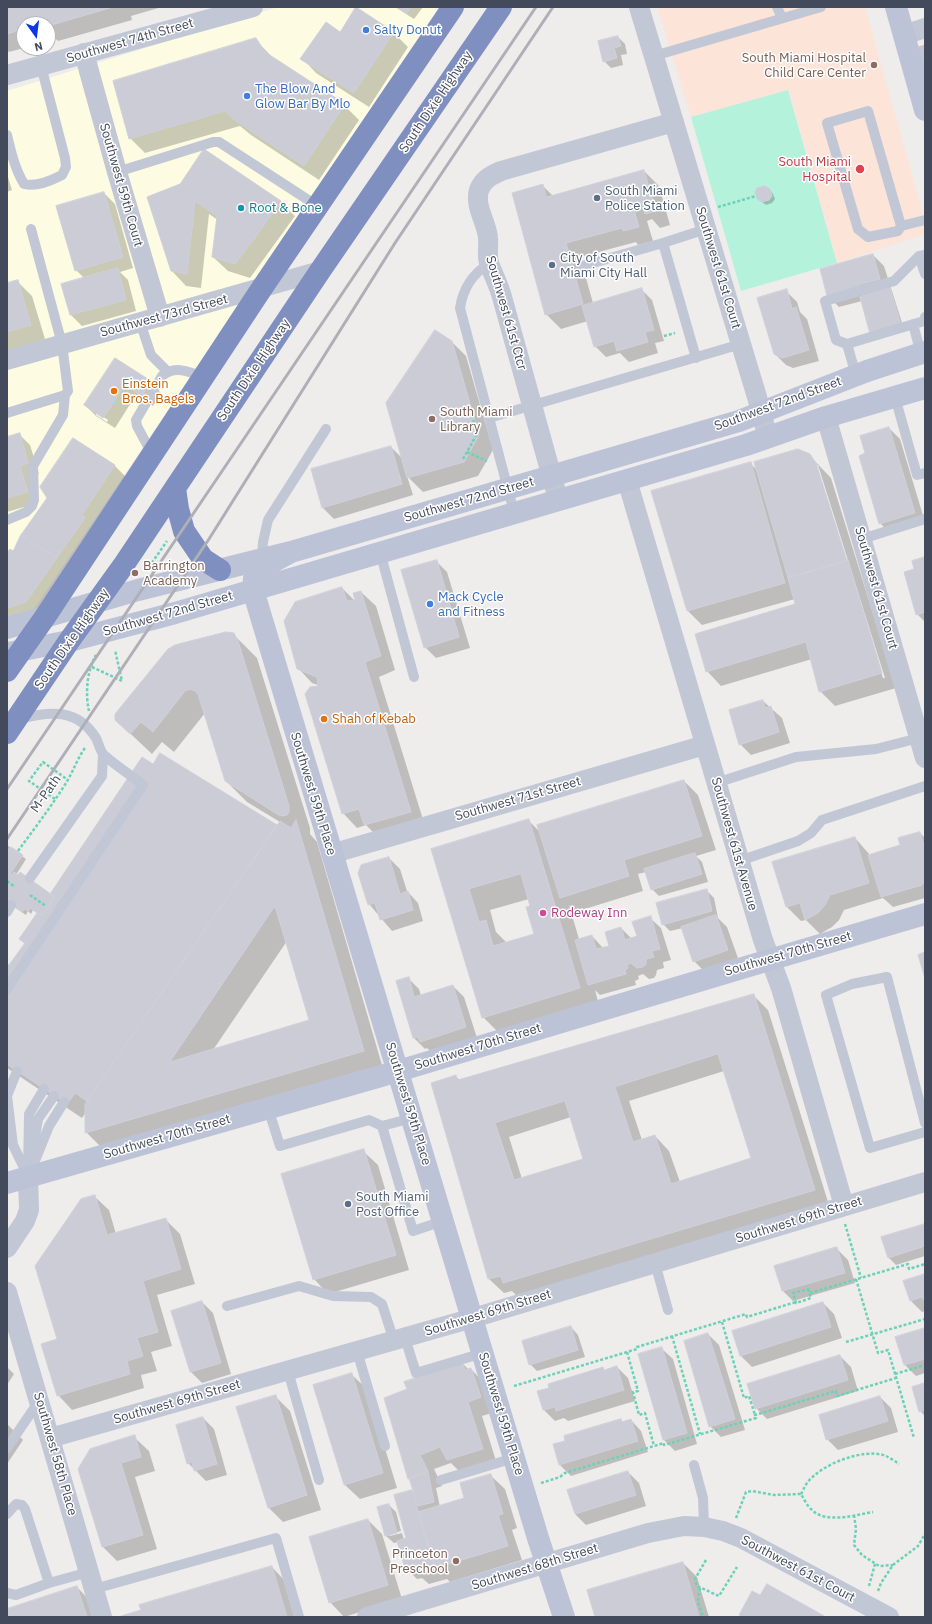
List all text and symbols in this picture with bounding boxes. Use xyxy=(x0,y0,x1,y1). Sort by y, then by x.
street label: Southwest 74th Street xyxy=(65,15,195,67)
north arrow xyxy=(16,16,56,56)
place label: Salty Donut xyxy=(374,22,441,38)
marker: Salty Donut xyxy=(361,25,371,35)
text: N xyxy=(33,39,44,54)
street label: South Dixie Highway xyxy=(396,48,476,156)
place label: South Miami Hospital Child Care Center xyxy=(742,50,866,81)
marker: South Miami Hospital Child Care Center xyxy=(869,60,879,70)
place label: The Blow And Glow Bar By Mlo xyxy=(255,81,350,112)
marker: The Blow And Glow Bar By Mlo xyxy=(242,91,252,101)
street label: Southwest 59th Court xyxy=(96,121,146,249)
place label: South Miami Hospital xyxy=(778,154,851,185)
marker: South Miami Hospital xyxy=(854,163,866,175)
place label: South Miami Police Station xyxy=(605,183,685,214)
marker: South Miami Police Station xyxy=(592,193,602,203)
place label: Root & Bone xyxy=(249,200,322,216)
marker: Root & Bone xyxy=(236,203,246,213)
street label: Southwest 61st Court xyxy=(692,205,744,331)
place label: City of South Miami City Hall xyxy=(560,250,647,281)
street label: Southwest 61st Ctcr xyxy=(482,254,530,372)
marker: City of South Miami City Hall xyxy=(547,260,557,270)
street label: Southwest 73rd Street xyxy=(98,291,230,341)
street label: South Dixie Highway xyxy=(214,316,294,424)
street label: Southwest 72nd Street xyxy=(712,374,844,434)
place label: Einstein Bros. Bagels xyxy=(122,376,195,407)
marker: Einstein Bros. Bagels xyxy=(109,386,119,396)
place label: South Miami Library xyxy=(440,404,513,435)
marker: South Miami Library xyxy=(427,414,437,424)
street label: Southwest 72nd Street xyxy=(402,474,536,526)
street label: Southwest 61st Court xyxy=(851,525,901,651)
place label: Barrington Academy xyxy=(143,558,205,589)
marker: Barrington Academy xyxy=(130,568,140,578)
street label: South Dixie Highway xyxy=(31,586,113,692)
street label: Southwest 72nd Street xyxy=(101,588,235,640)
place label: Mack Cycle and Fitness xyxy=(438,589,505,620)
marker: Mack Cycle and Fitness xyxy=(425,599,435,609)
place label: Shah of Kebab xyxy=(332,711,416,727)
marker: Shah of Kebab xyxy=(319,714,329,724)
street label: Southwest 59th Place xyxy=(287,731,339,857)
street label: M-Path xyxy=(27,772,65,816)
street label: Southwest 71st Street xyxy=(453,774,583,824)
street label: Southwest 61st Avenue xyxy=(707,776,761,912)
place label: Rodeway Inn xyxy=(551,905,627,921)
marker: Rodeway Inn xyxy=(538,908,548,918)
street label: Southwest 70th Street xyxy=(723,928,853,980)
street label: Southwest 70th Street xyxy=(413,1020,543,1074)
street label: Southwest 59th Place xyxy=(382,1041,434,1167)
street label: Southwest 70th Street xyxy=(102,1111,232,1163)
place label: South Miami Post Office xyxy=(356,1189,429,1220)
street label: Southwest 69th Street xyxy=(734,1193,864,1247)
marker: South Miami Post Office xyxy=(343,1199,353,1209)
street label: Southwest 69th Street xyxy=(423,1286,553,1340)
street label: Southwest 59th Place xyxy=(475,1351,527,1477)
street label: Southwest 69th Street xyxy=(112,1376,242,1428)
street label: Southwest 58th Place xyxy=(30,1391,80,1517)
street label: Southwest 61st Court xyxy=(738,1532,858,1606)
street label: Southwest 68th Street xyxy=(470,1540,600,1594)
place label: Princeton Preschool xyxy=(390,1546,448,1577)
marker: Princeton Preschool xyxy=(451,1556,461,1566)

